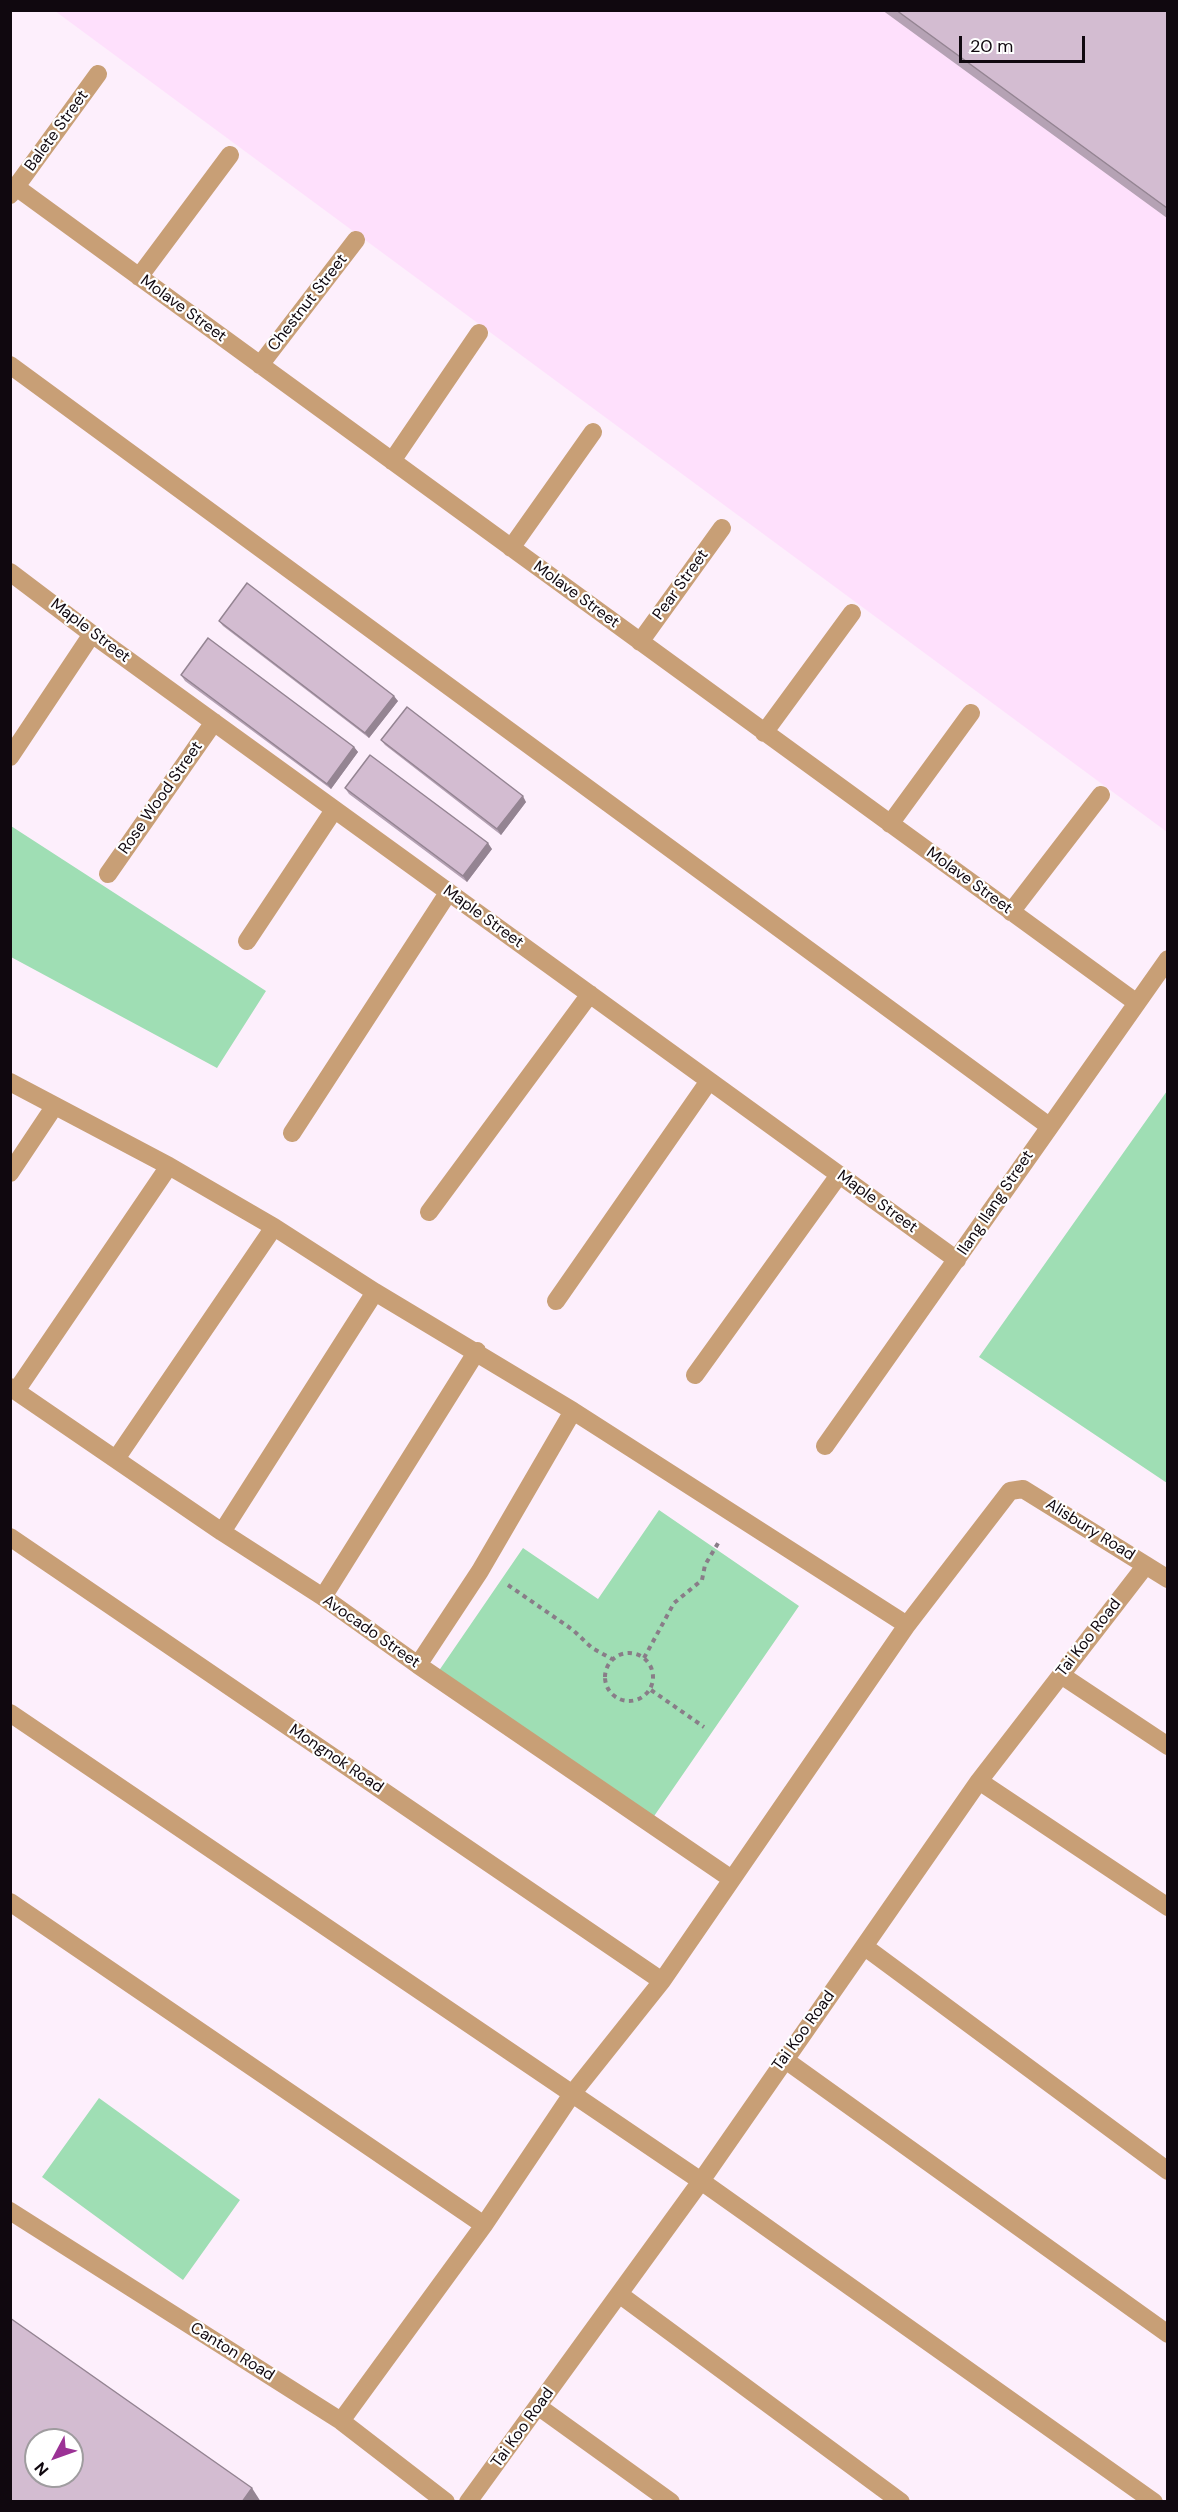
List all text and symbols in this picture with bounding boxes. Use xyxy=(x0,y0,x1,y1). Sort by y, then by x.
scale bar xyxy=(962,24,1088,62)
text: 20 m xyxy=(970,34,1013,58)
street label: Balete Street xyxy=(21,87,93,175)
street label: Chestnut Street xyxy=(264,251,352,355)
street label: Molave Street xyxy=(136,271,230,347)
street label: Pear Street xyxy=(649,546,713,624)
street label: Molave Street xyxy=(529,557,623,633)
street label: Maple Street xyxy=(47,595,133,667)
street label: Rose Wood Street xyxy=(115,738,207,858)
street label: Molave Street xyxy=(922,843,1016,919)
street label: Maple Street xyxy=(439,881,527,953)
street label: Ilang Ilang Street xyxy=(954,1147,1038,1259)
street label: Maple Street xyxy=(833,1166,921,1238)
street label: Alisbury Road xyxy=(1042,1495,1138,1565)
street label: Avocado Street xyxy=(319,1591,423,1673)
street label: Tai Koo Road xyxy=(1053,1595,1125,1681)
street label: Mongnok Road xyxy=(285,1720,387,1798)
street label: Tai Koo Road xyxy=(769,1987,839,2075)
street label: Canton Road xyxy=(186,2319,278,2385)
street label: Tai Koo Road xyxy=(488,2384,558,2472)
north arrow xyxy=(24,2428,84,2488)
text: N xyxy=(30,2458,53,2480)

